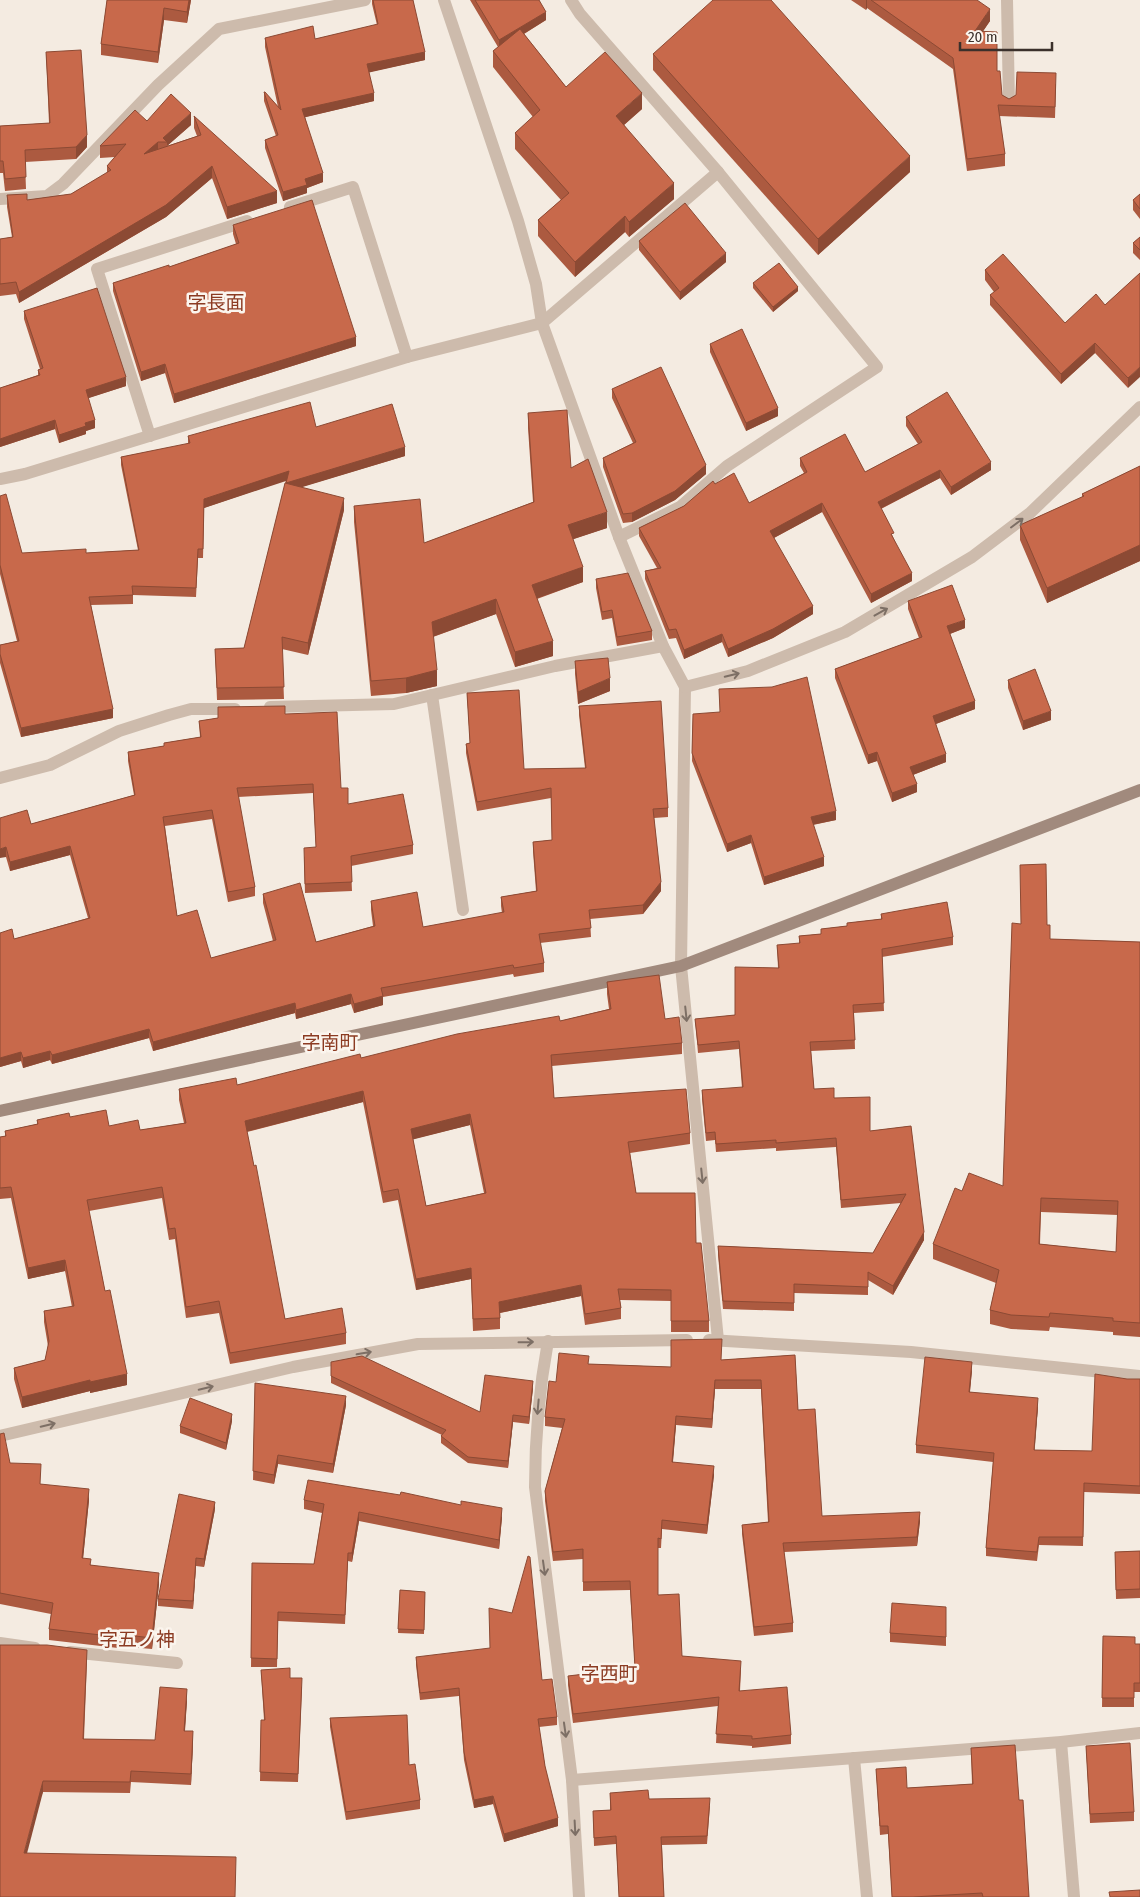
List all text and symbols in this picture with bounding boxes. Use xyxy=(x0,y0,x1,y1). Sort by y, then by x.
scale bar xyxy=(960,20,1052,52)
text: 20 m xyxy=(968,28,998,46)
district label: 字長面 xyxy=(187,291,245,314)
one-way arrow xyxy=(1010,518,1024,528)
one-way arrow xyxy=(874,606,888,616)
one-way arrow xyxy=(724,670,740,679)
one-way arrow xyxy=(681,1006,691,1022)
district label: 字南町 xyxy=(301,1031,359,1054)
one-way arrow xyxy=(697,1168,706,1184)
one-way arrow xyxy=(518,1337,534,1347)
one-way arrow xyxy=(356,1348,372,1358)
one-way arrow xyxy=(197,1383,213,1392)
one-way arrow xyxy=(533,1398,542,1414)
one-way arrow xyxy=(39,1420,55,1429)
one-way arrow xyxy=(539,1560,549,1576)
district label: 字五ノ神 xyxy=(99,1628,175,1651)
district label: 字西町 xyxy=(580,1662,638,1685)
one-way arrow xyxy=(561,1721,571,1737)
one-way arrow xyxy=(571,1820,580,1836)

